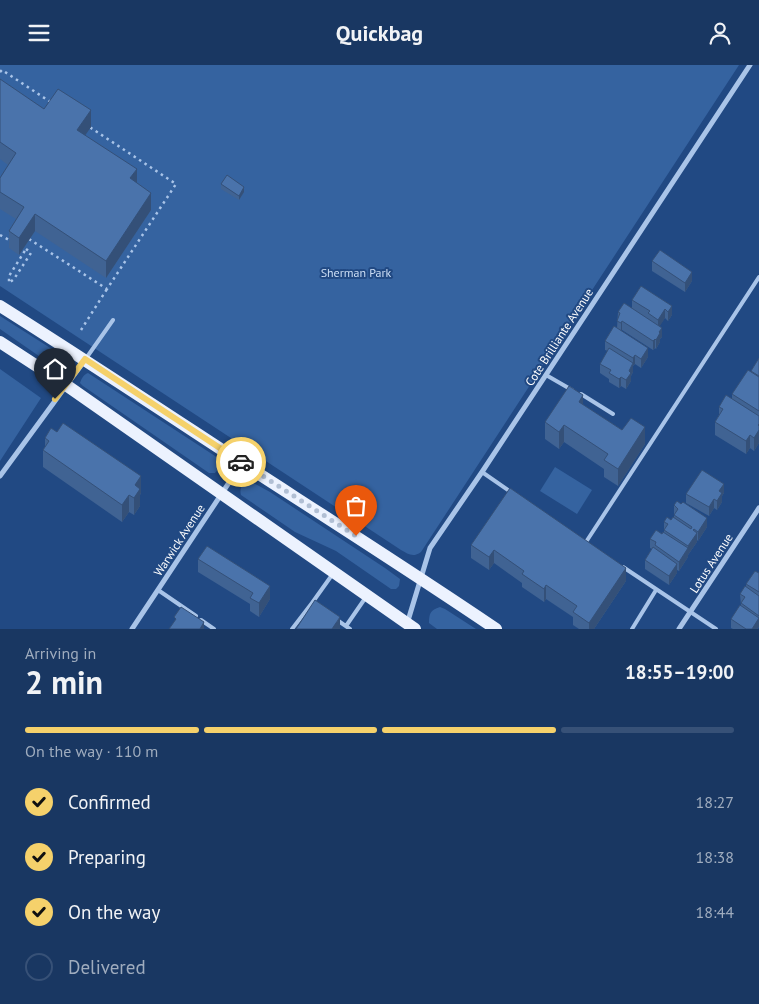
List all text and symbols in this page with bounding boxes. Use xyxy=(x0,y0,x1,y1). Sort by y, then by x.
icon: menu xyxy=(25,19,53,47)
text: Quickbag xyxy=(336,19,423,47)
icon: person xyxy=(706,19,734,47)
park label: Sherman Park xyxy=(321,265,392,280)
street label: Cote Brilliante Avenue xyxy=(522,285,596,389)
pin xyxy=(34,348,76,399)
icon: home xyxy=(41,355,69,383)
courier xyxy=(216,437,266,487)
icon: car xyxy=(227,448,255,476)
pin xyxy=(335,485,377,536)
icon: bag xyxy=(342,492,370,520)
street label: Warwick Avenue xyxy=(150,501,208,579)
street label: Lotus Avenue xyxy=(686,530,736,596)
text: Arriving in xyxy=(25,643,96,663)
text: 18:55–19:00 xyxy=(625,660,734,684)
text: 2 min xyxy=(25,661,103,703)
text: On the way · 110 m xyxy=(25,741,158,761)
icon: check xyxy=(25,788,53,816)
text: Confirmed xyxy=(68,790,151,814)
text: 18:27 xyxy=(696,792,734,812)
icon: check xyxy=(25,843,53,871)
text: Preparing xyxy=(68,845,146,869)
text: 18:38 xyxy=(696,847,734,867)
icon: check xyxy=(25,898,53,926)
text: On the way xyxy=(68,900,160,924)
text: 18:44 xyxy=(696,902,734,922)
text: Delivered xyxy=(68,955,146,979)

